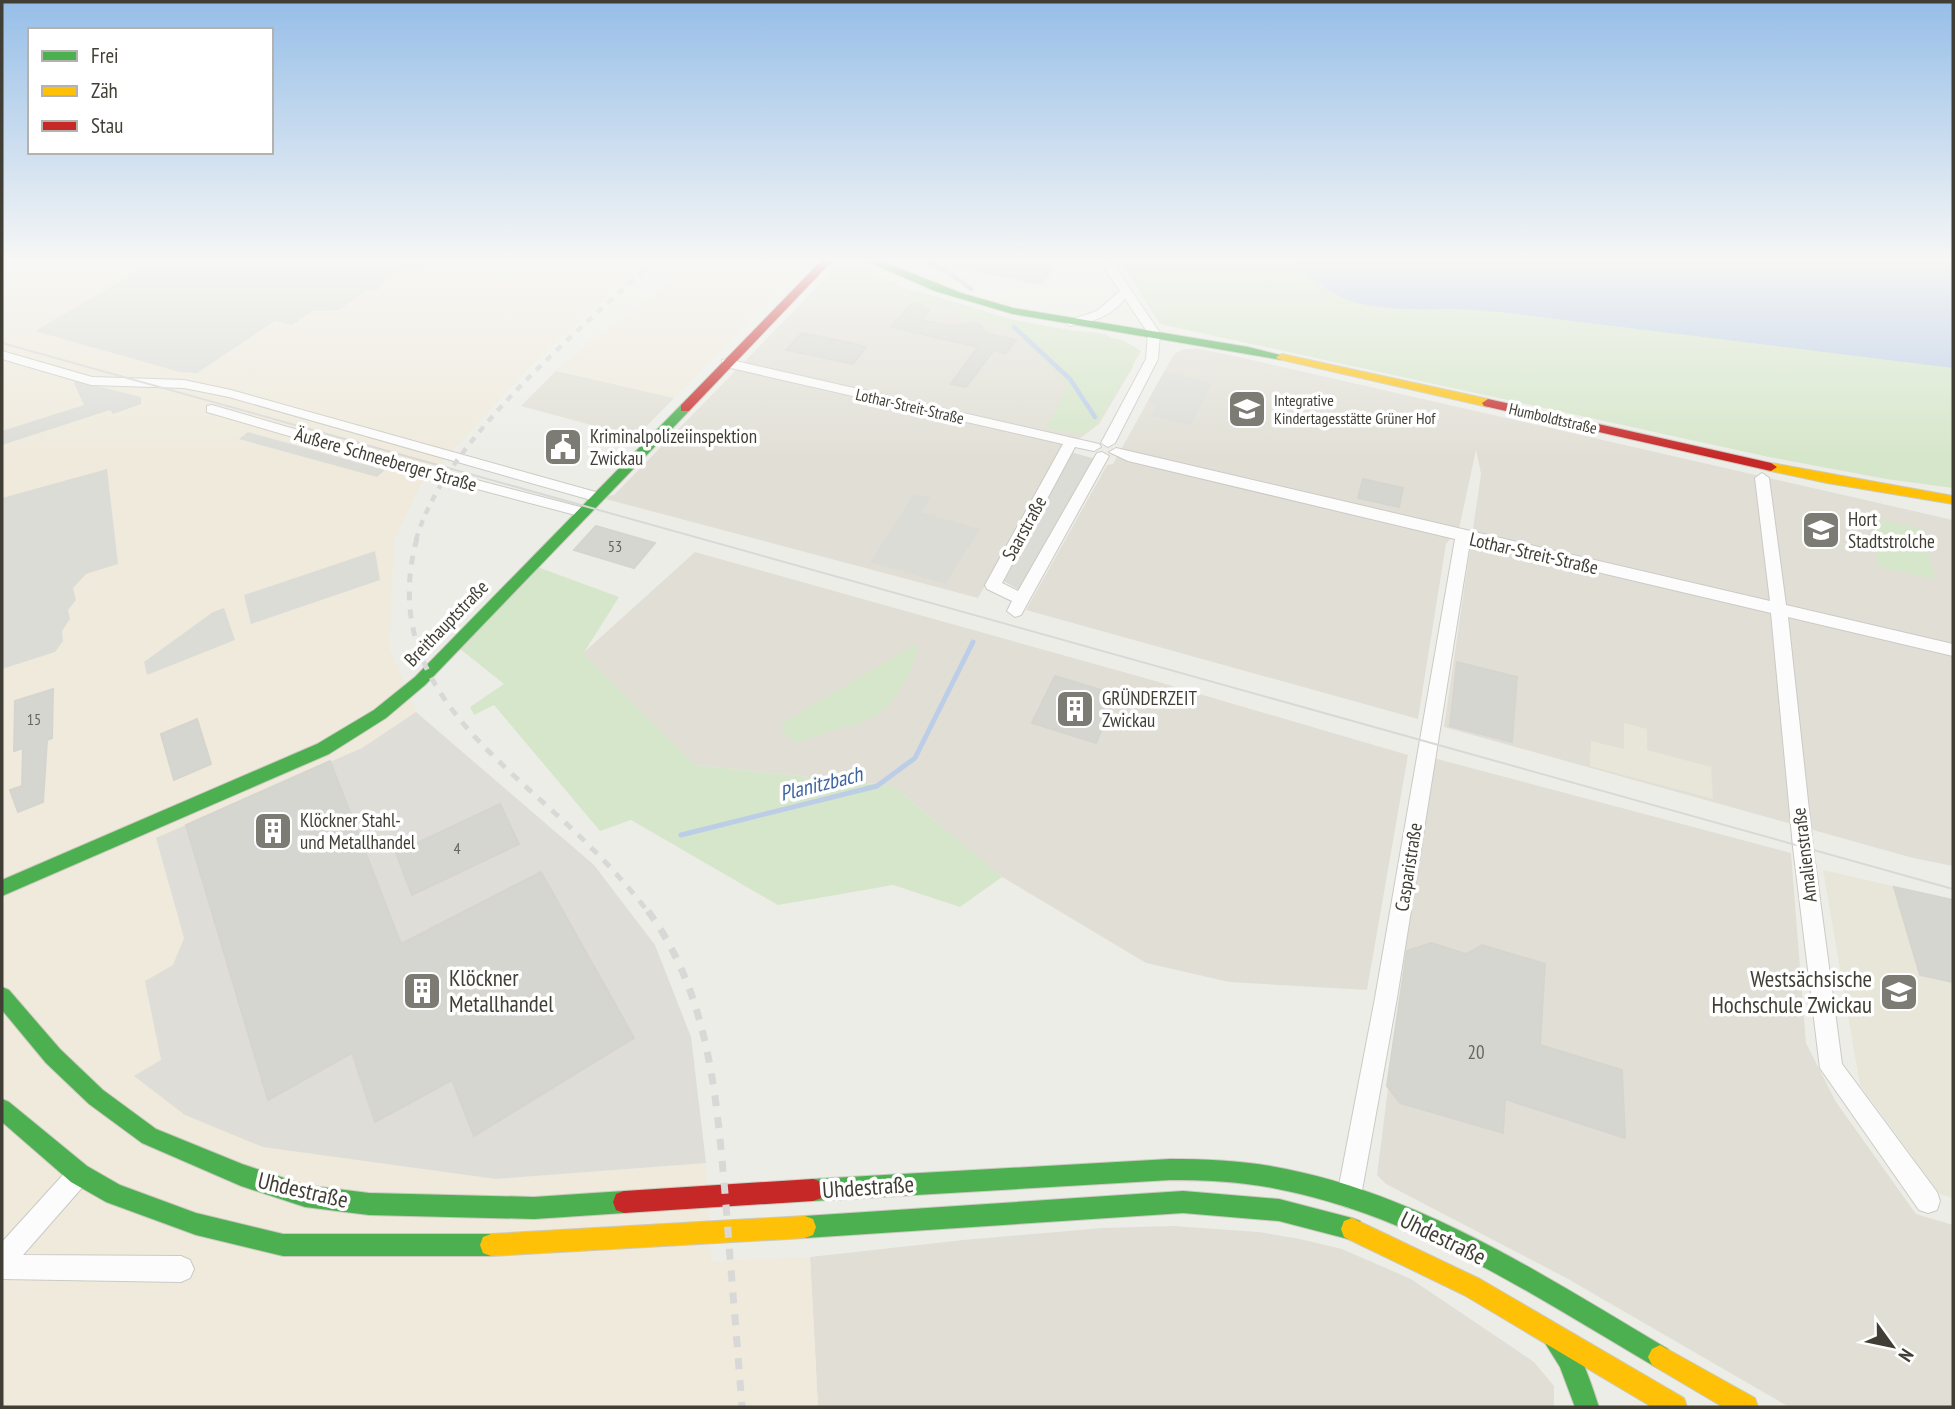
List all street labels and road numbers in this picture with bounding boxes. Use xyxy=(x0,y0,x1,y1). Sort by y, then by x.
street label: Lothar-Streit-Straße xyxy=(854,384,966,428)
street label: Humboldtstraße xyxy=(1507,398,1599,438)
street label: Äußere Schneeberger Straße xyxy=(292,421,480,497)
street label: Saarstraße xyxy=(997,491,1052,564)
street label: Lothar-Streit-Straße xyxy=(1467,527,1601,579)
street label: Breithauptstraße xyxy=(399,575,493,671)
street label: Amalienstraße xyxy=(1786,806,1822,904)
street label: Casparistraße xyxy=(1389,821,1427,913)
street label: Uhdestraße xyxy=(255,1165,351,1214)
street label: Uhdestraße xyxy=(821,1169,915,1204)
street label: Uhdestraße xyxy=(1396,1204,1491,1271)

